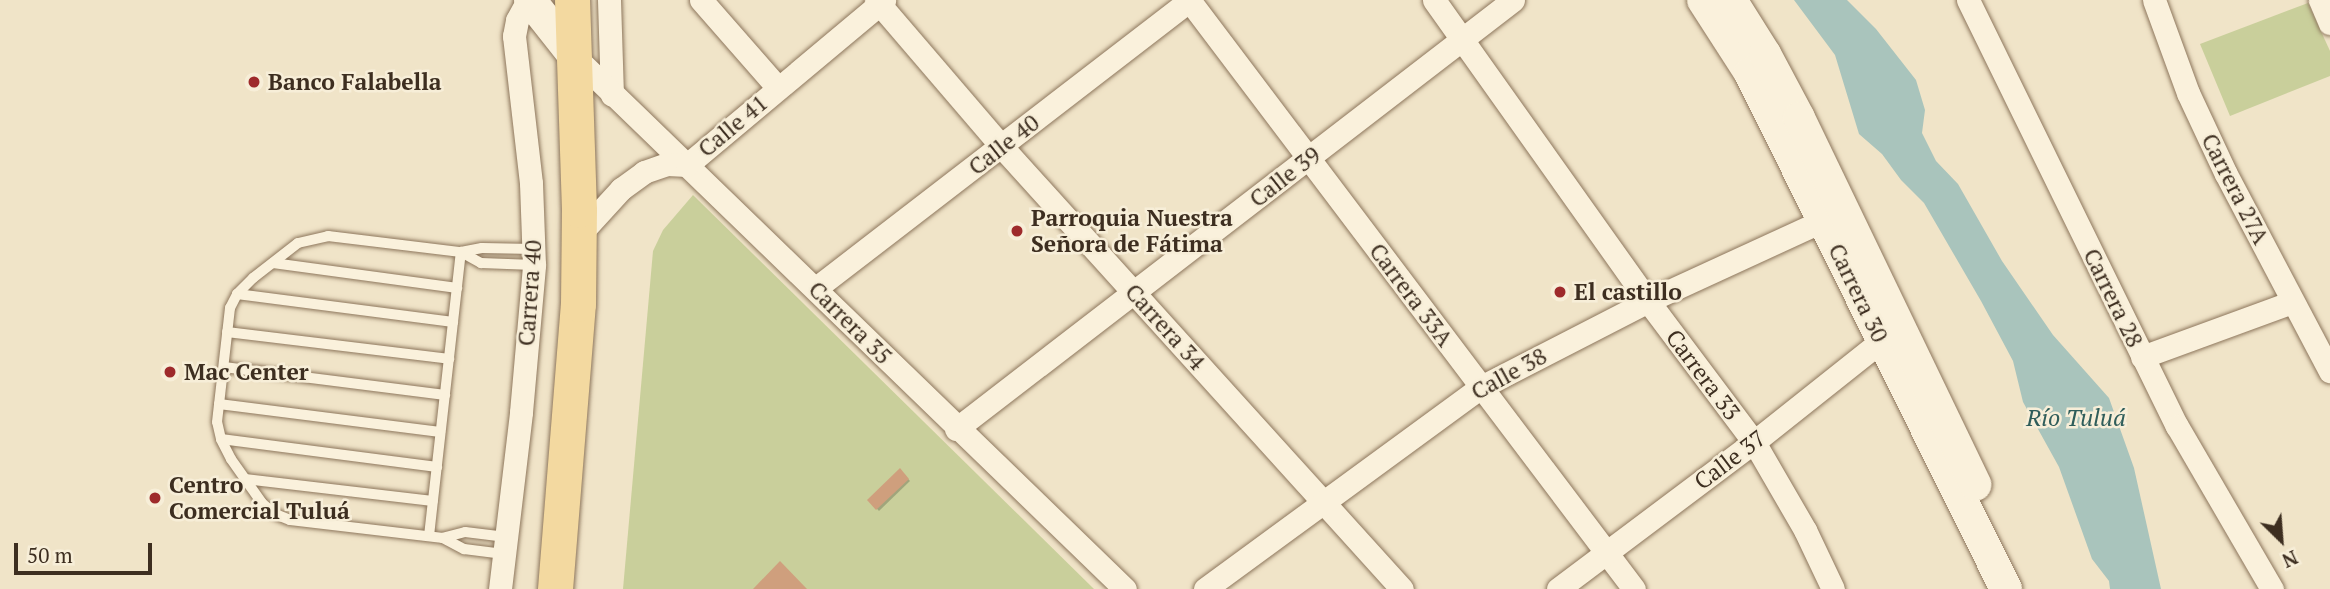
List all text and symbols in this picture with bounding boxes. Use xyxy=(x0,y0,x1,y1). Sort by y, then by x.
place label: Banco Falabella xyxy=(268,68,442,96)
marker: Banco Falabella xyxy=(246,74,262,90)
street label: Calle 41 xyxy=(693,89,773,163)
street label: Calle 40 xyxy=(963,109,1045,181)
street label: Carrera 27A xyxy=(2195,129,2275,249)
street label: Calle 39 xyxy=(1244,141,1326,213)
place label: Parroquia Nuestra Señora de Fátima xyxy=(1031,204,1233,258)
marker: Parroquia Nuestra Señora de Fátima xyxy=(1009,223,1025,239)
street label: Carrera 33A xyxy=(1363,238,1459,352)
street label: Carrera 40 xyxy=(513,239,547,347)
street label: Carrera 30 xyxy=(1822,239,1894,347)
street label: Carrera 28 xyxy=(2077,244,2149,352)
street label: Carrera 35 xyxy=(803,276,897,370)
street label: Carrera 34 xyxy=(1119,278,1211,376)
place label: El castillo xyxy=(1574,278,1682,306)
marker: El castillo xyxy=(1552,284,1568,300)
street label: Carrera 33 xyxy=(1660,324,1746,426)
street label: Calle 38 xyxy=(1466,342,1552,406)
place label: Mac Center xyxy=(184,358,309,386)
marker: Mac Center xyxy=(162,364,178,380)
water label: Río Tuluá xyxy=(2026,404,2126,432)
street label: Calle 37 xyxy=(1689,424,1771,496)
place label: Centro Comercial Tuluá xyxy=(169,471,350,525)
marker: Centro Comercial Tuluá xyxy=(147,490,163,506)
north arrow xyxy=(2246,505,2316,575)
scale bar xyxy=(18,530,156,574)
text: 50 m xyxy=(27,541,73,569)
text: N xyxy=(2278,545,2302,574)

